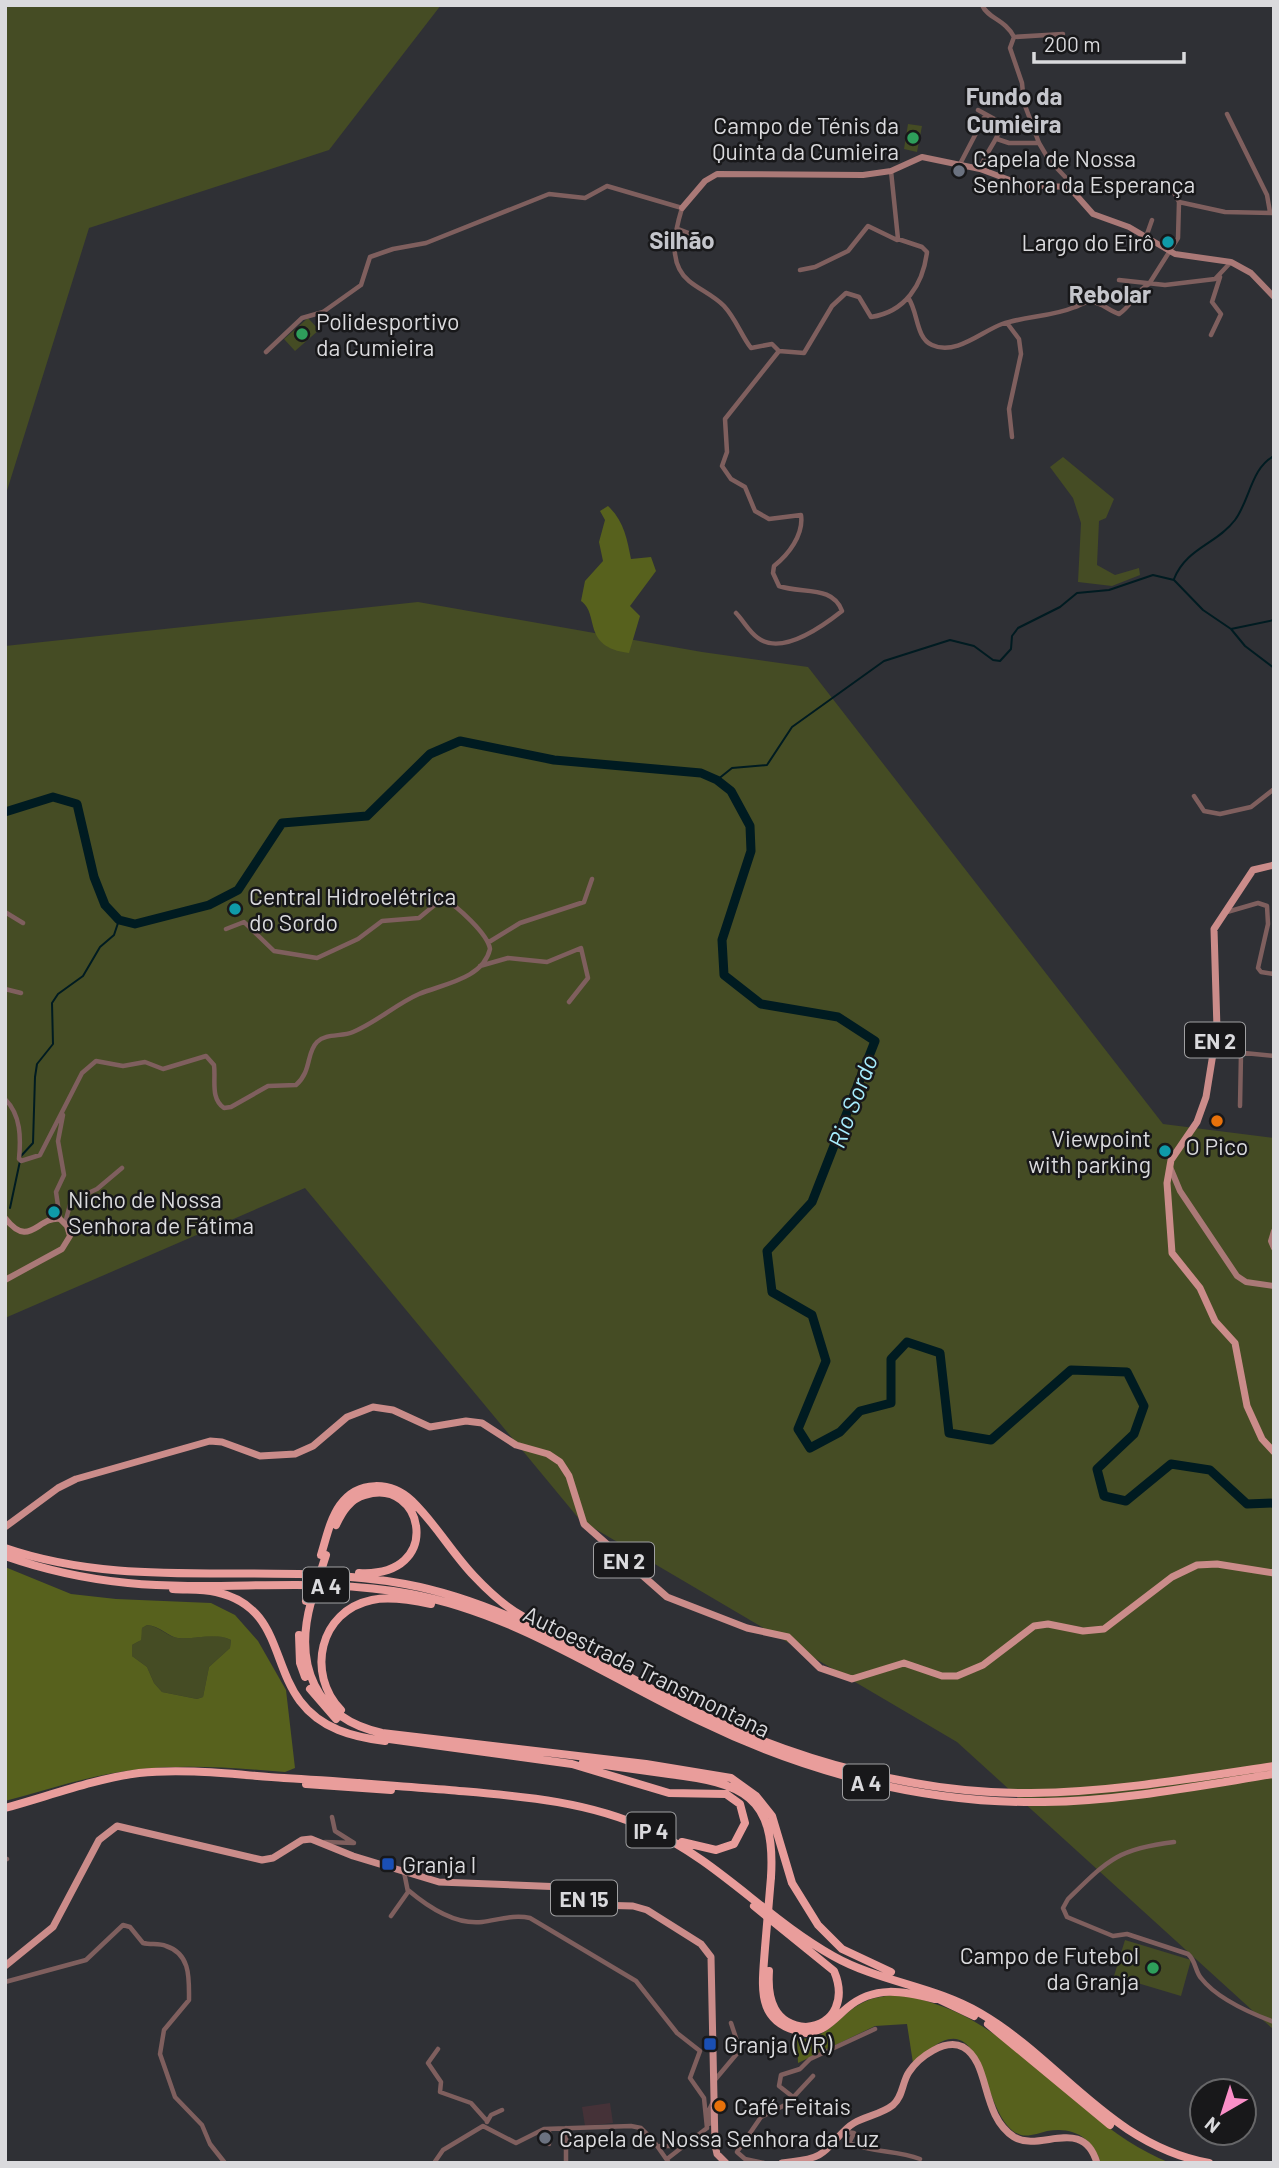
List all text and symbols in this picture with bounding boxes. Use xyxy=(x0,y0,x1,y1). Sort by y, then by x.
scale bar xyxy=(1034,21,1184,65)
text: 200 m xyxy=(1044,31,1101,56)
district label: Fundo da Cumieira xyxy=(966,81,1062,138)
place label: Campo de Ténis da Quinta da Cumieira xyxy=(712,111,899,165)
marker: Campo de Ténis da Quinta da Cumieira xyxy=(905,130,921,146)
place label: Capela de Nossa Senhora da Esperança xyxy=(973,144,1195,198)
marker: Capela de Nossa Senhora da Esperança xyxy=(951,163,967,179)
district label: Silhão xyxy=(649,225,715,254)
place label: Largo do Eirô xyxy=(1022,228,1154,256)
marker: Largo do Eirô xyxy=(1160,234,1176,250)
district label: Rebolar xyxy=(1069,279,1151,308)
place label: Polidesportivo da Cumieira xyxy=(316,307,460,361)
marker: Polidesportivo da Cumieira xyxy=(294,326,310,342)
place label: Central Hidroelétrica do Sordo xyxy=(249,882,456,936)
marker: Central Hidroelétrica do Sordo xyxy=(227,901,243,917)
road number: EN 2 xyxy=(1185,1023,1245,1058)
water label: Rio Sordo xyxy=(821,1050,883,1152)
marker: O Pico xyxy=(1209,1113,1225,1129)
place label: Viewpoint with parking xyxy=(1028,1124,1151,1178)
place label: O Pico xyxy=(1186,1132,1248,1160)
marker: Viewpoint with parking xyxy=(1157,1143,1173,1159)
place label: Nicho de Nossa Senhora de Fátima xyxy=(68,1185,254,1239)
marker: Nicho de Nossa Senhora de Fátima xyxy=(46,1204,62,1220)
road number: EN 2 xyxy=(594,1542,654,1578)
road number: A 4 xyxy=(303,1568,349,1602)
street label: Autoestrada Transmontana xyxy=(519,1599,775,1743)
road number: A 4 xyxy=(843,1764,889,1800)
road number: IP 4 xyxy=(626,1812,676,1848)
place label: Granja I xyxy=(402,1850,477,1878)
marker: Granja I xyxy=(380,1856,396,1872)
road number: EN 15 xyxy=(551,1881,617,1916)
place label: Campo de Futebol da Granja xyxy=(960,1941,1139,1995)
marker: Campo de Futebol da Granja xyxy=(1145,1960,1161,1976)
place label: Granja (VR) xyxy=(724,2030,833,2058)
marker: Granja (VR) xyxy=(702,2036,718,2052)
north arrow xyxy=(1188,2077,1258,2147)
place label: Café Feitais xyxy=(734,2092,851,2120)
marker: Café Feitais xyxy=(712,2098,728,2114)
text: N xyxy=(1200,2113,1224,2139)
place label: Capela de Nossa Senhora da Luz xyxy=(559,2124,879,2152)
marker: Capela de Nossa Senhora da Luz xyxy=(537,2130,553,2146)

